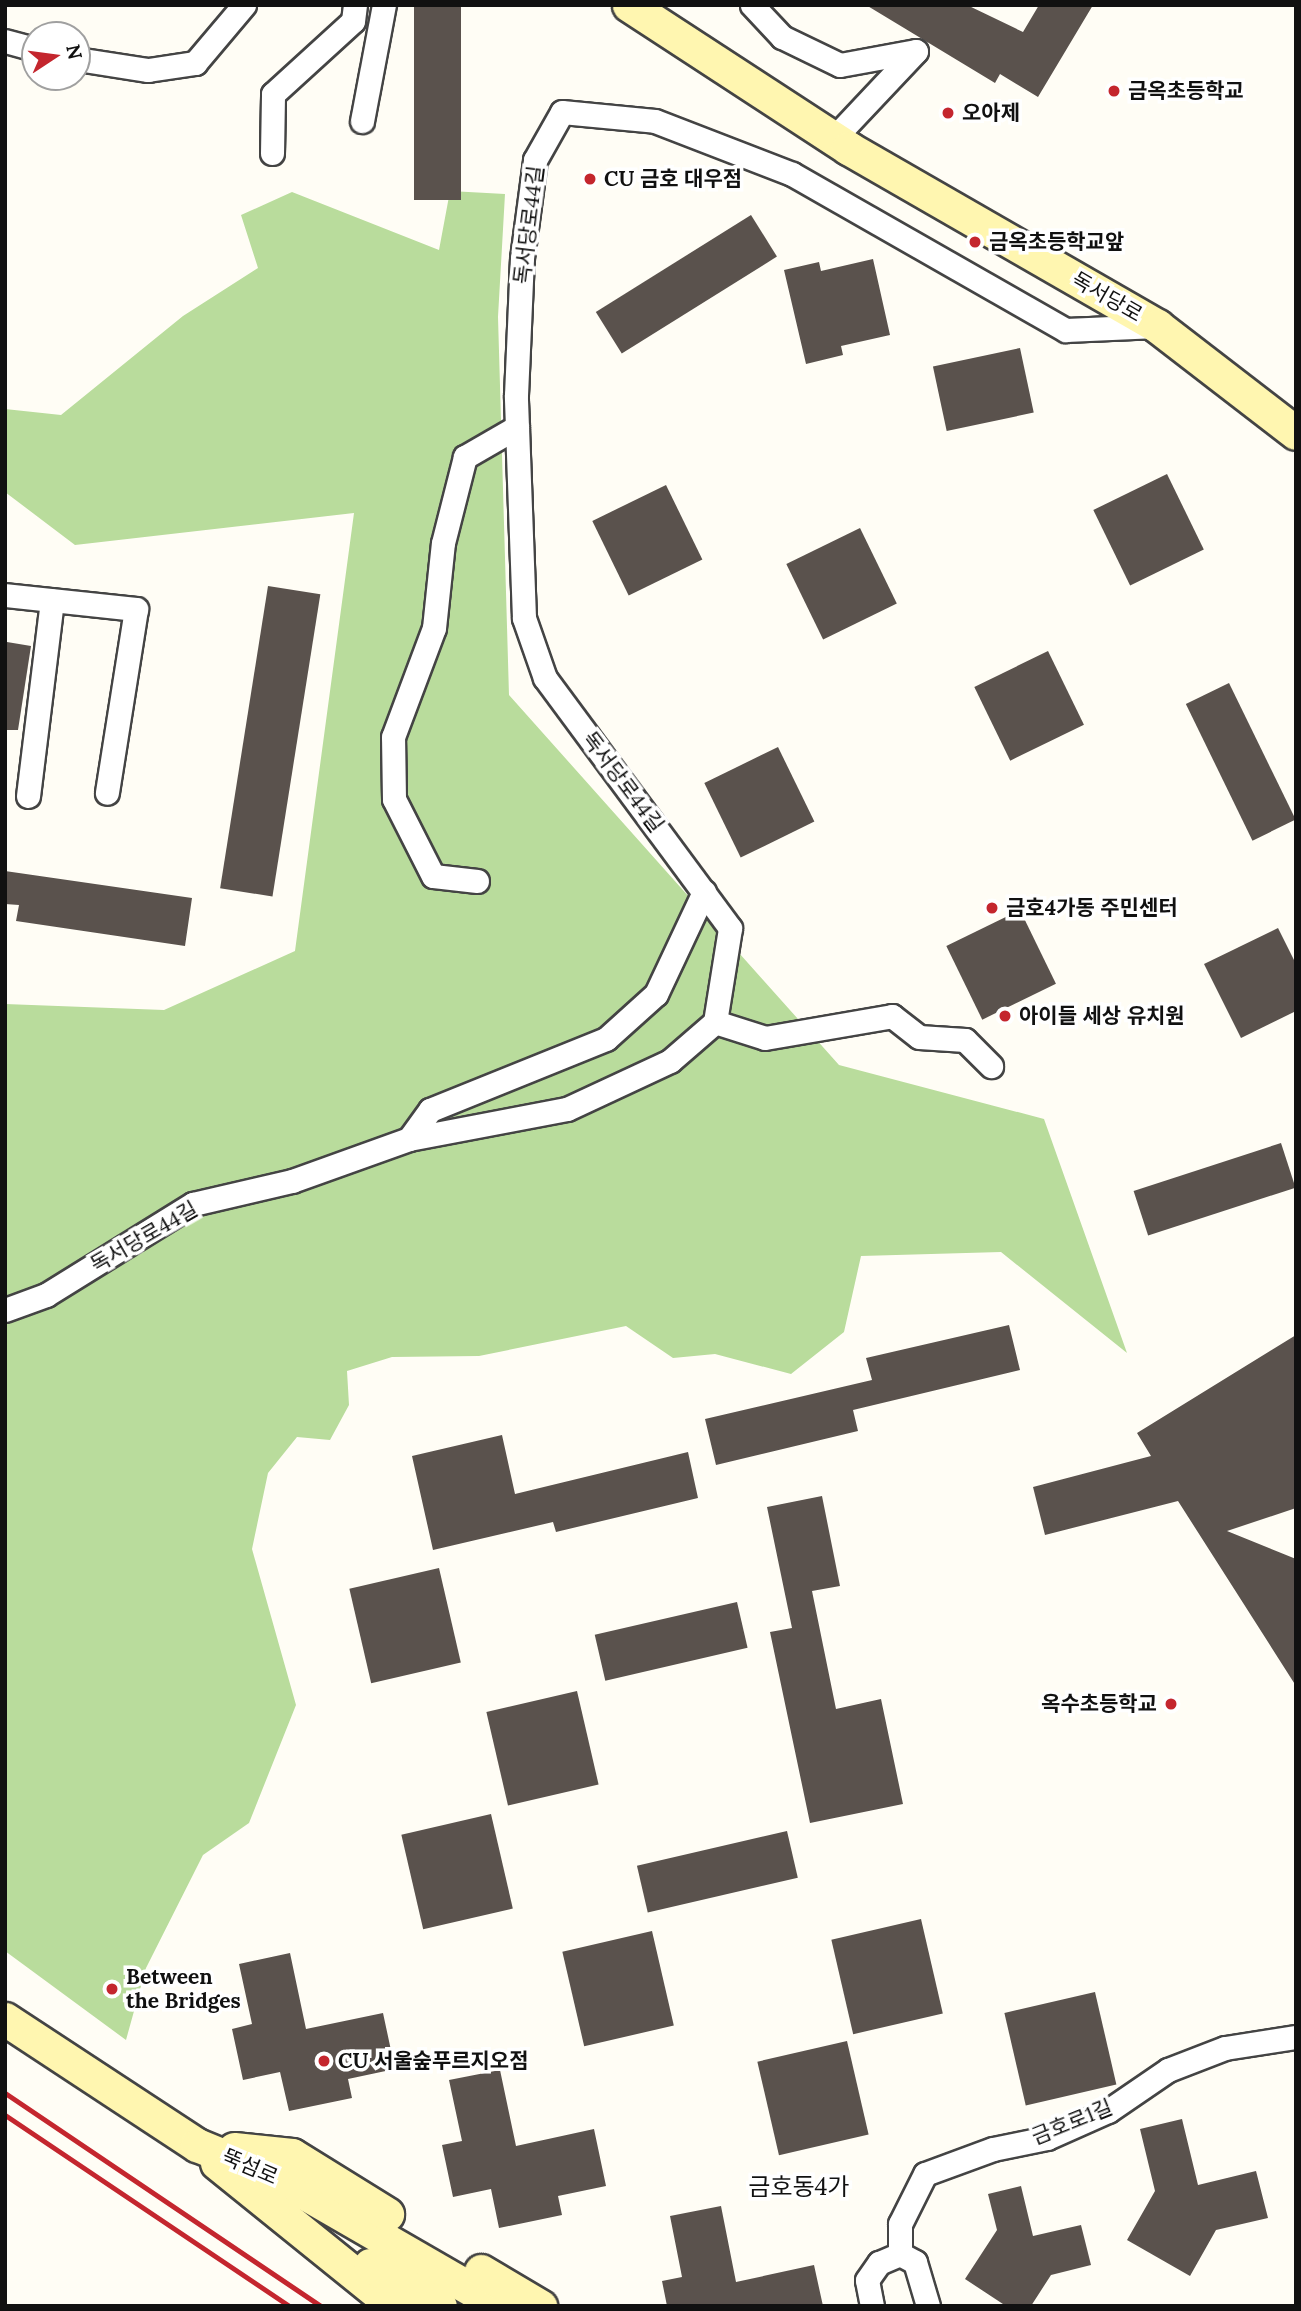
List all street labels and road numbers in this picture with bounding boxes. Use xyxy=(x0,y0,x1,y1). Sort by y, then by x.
street label: 독서당로44길 xyxy=(509,164,549,286)
street label: 독서당로 xyxy=(1067,267,1147,327)
street label: 독서당로44길 xyxy=(577,727,669,837)
street label: 독서당로44길 xyxy=(86,1196,202,1278)
street label: 금호로1길 xyxy=(1028,2094,1116,2150)
street label: 뚝섬로 xyxy=(218,2144,282,2190)

